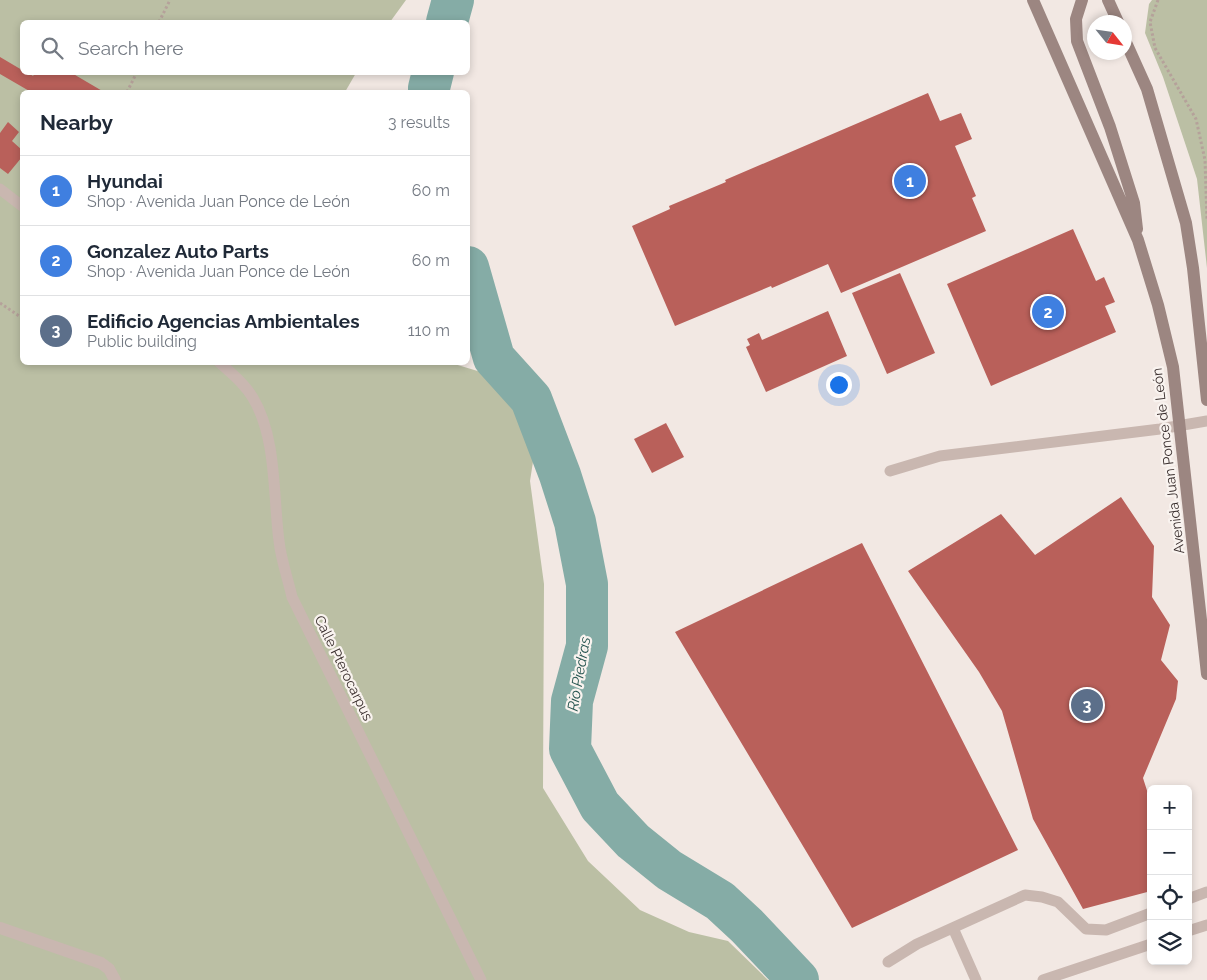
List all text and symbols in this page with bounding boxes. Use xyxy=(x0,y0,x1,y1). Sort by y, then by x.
north arrow xyxy=(1087,15,1132,60)
search box xyxy=(20,20,470,75)
icon: search xyxy=(38,34,66,62)
text: Search here xyxy=(78,37,184,59)
text: Nearby xyxy=(40,110,113,135)
text: 3 results xyxy=(388,113,450,132)
pin: 1 xyxy=(894,162,926,200)
text: Hyundai xyxy=(87,170,163,192)
text: 1 xyxy=(52,181,60,200)
text: 60 m xyxy=(412,181,450,200)
text: Shop · Avenida Juan Ponce de León xyxy=(87,192,350,211)
text: Gonzalez Auto Parts xyxy=(87,240,269,262)
text: 2 xyxy=(51,251,61,270)
text: 60 m xyxy=(412,251,450,270)
text: Shop · Avenida Juan Ponce de León xyxy=(87,262,350,281)
pin: 2 xyxy=(1032,293,1064,331)
text: Edificio Agencias Ambientales xyxy=(87,310,360,332)
text: 3 xyxy=(52,321,60,340)
text: 110 m xyxy=(408,321,450,340)
text: Public building xyxy=(87,332,197,351)
street label: Avenida Juan Ponce de León xyxy=(1149,367,1187,555)
your location xyxy=(826,372,852,398)
street label: Calle Pterocarpus xyxy=(312,613,377,723)
water label: Río Piedras xyxy=(564,636,594,712)
pin: 3 xyxy=(1071,686,1103,724)
map controls xyxy=(1147,785,1192,965)
button: + xyxy=(1147,785,1192,830)
button: − xyxy=(1147,830,1192,875)
button: locate xyxy=(1147,875,1192,920)
button: layers xyxy=(1147,920,1192,965)

